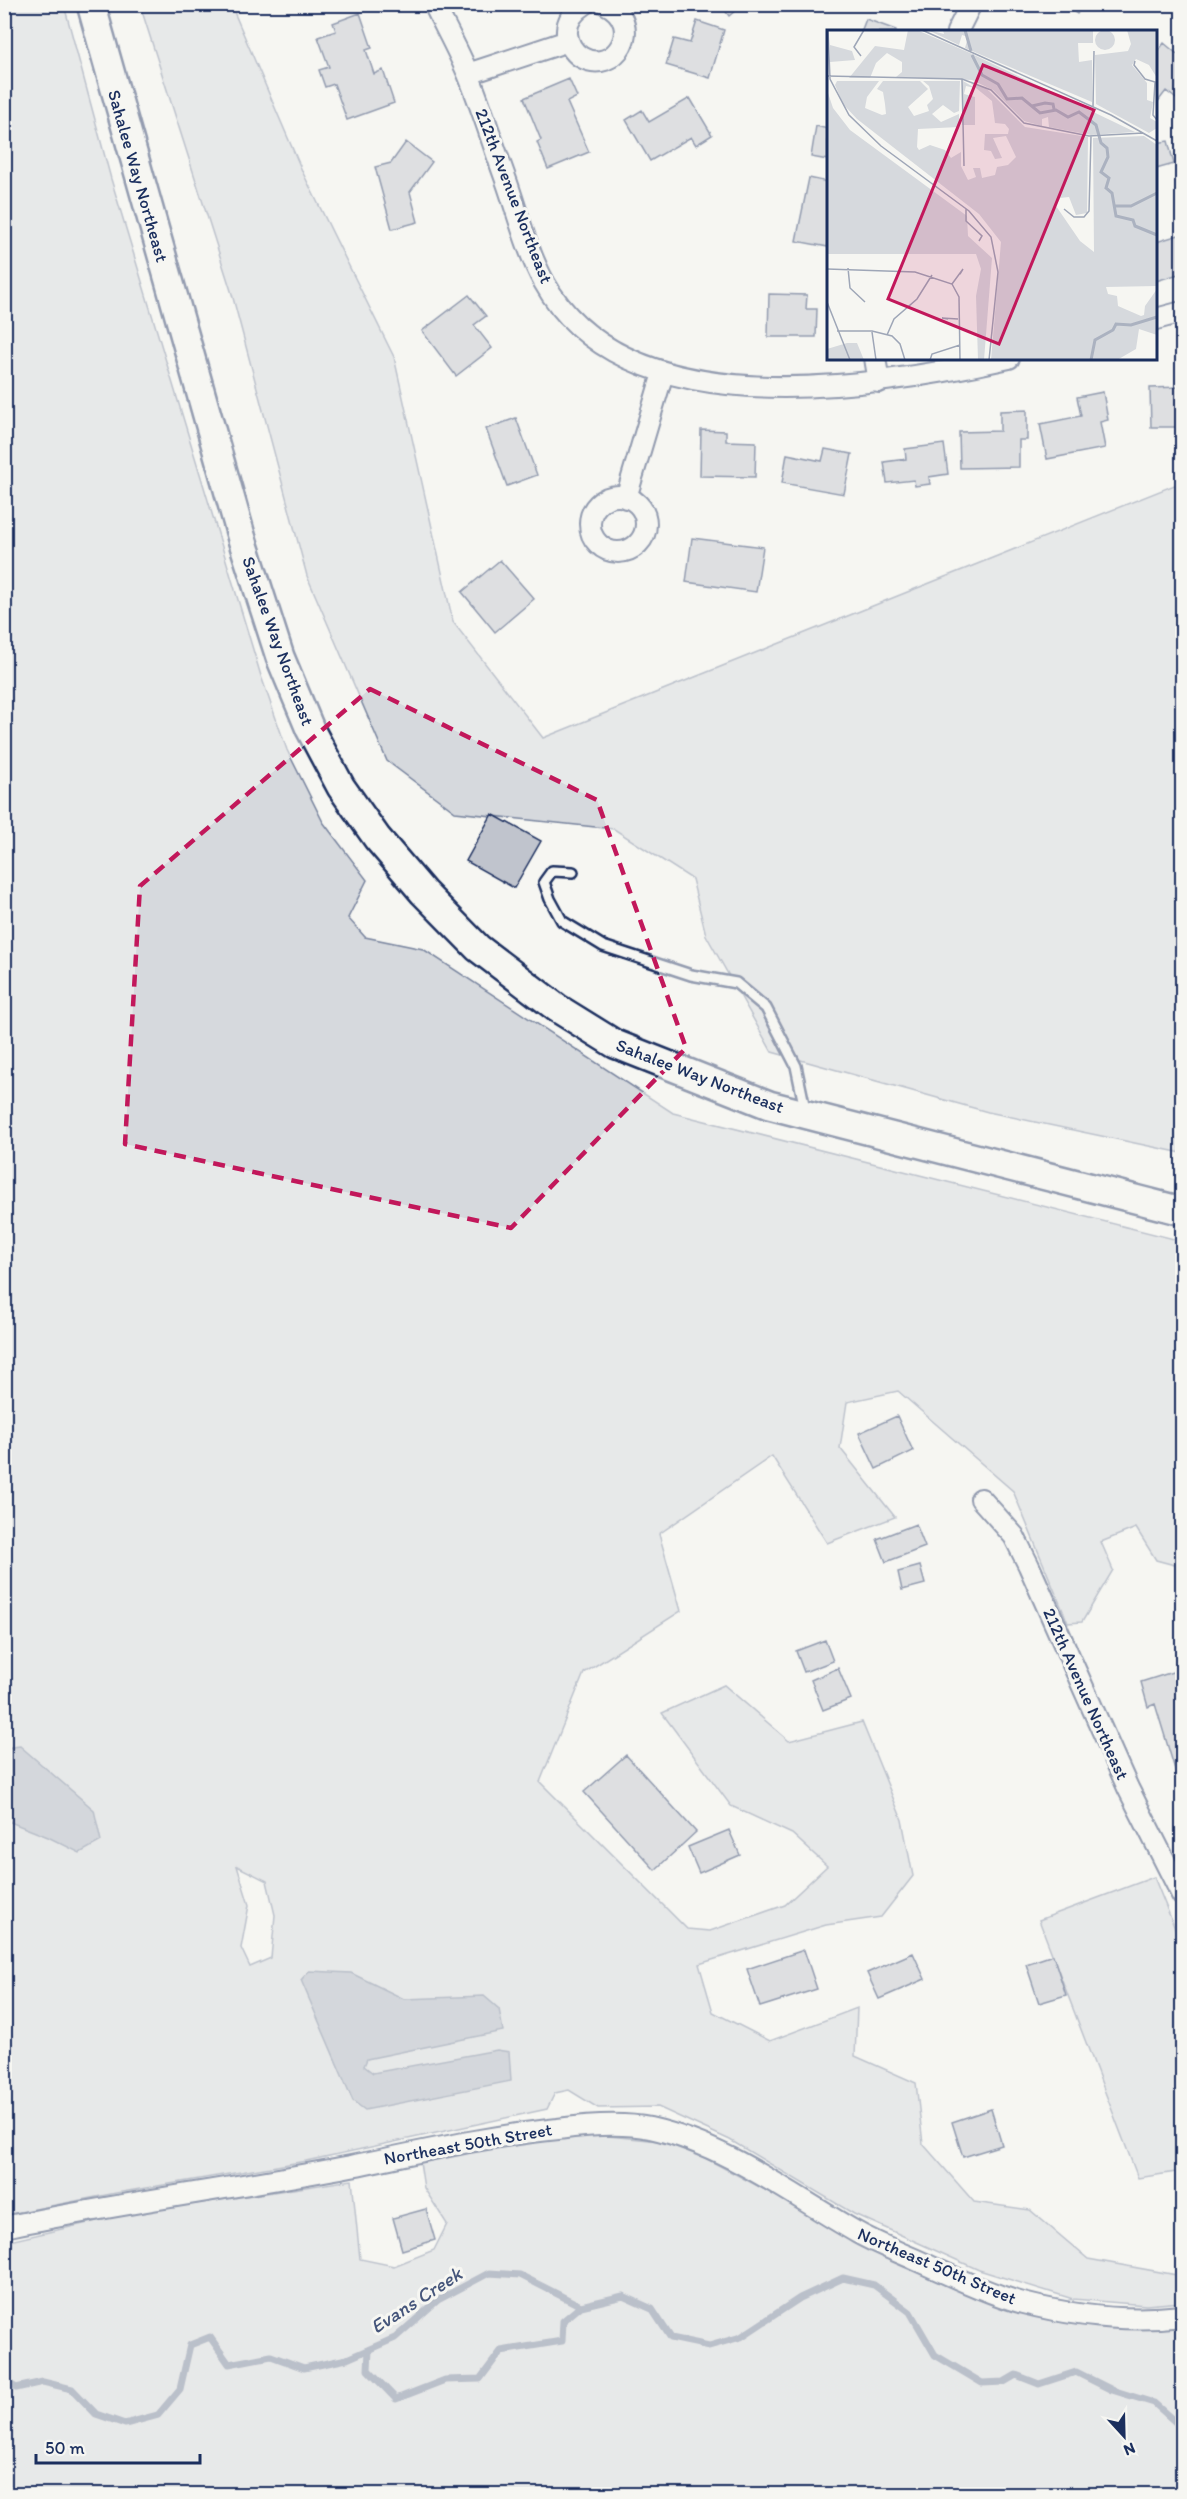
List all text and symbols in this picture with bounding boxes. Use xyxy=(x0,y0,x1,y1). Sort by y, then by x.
inset map xyxy=(827,30,1157,360)
street label: Sahalee Way Northeast xyxy=(103,87,173,265)
street label: 212th Avenue Northeast xyxy=(470,105,558,287)
street label: Sahalee Way Northeast xyxy=(237,554,319,729)
street label: Sahalee Way Northeast xyxy=(613,1034,787,1118)
street label: 212th Avenue Northeast xyxy=(1038,1605,1134,1784)
street label: Northeast 50th Street xyxy=(382,2118,554,2170)
street label: Northeast 50th Street xyxy=(854,2223,1020,2310)
water label: Evans Creek xyxy=(366,2260,468,2339)
north arrow xyxy=(1094,2406,1154,2466)
scale bar xyxy=(36,2427,200,2465)
text: 50 m xyxy=(45,2437,85,2459)
text: N xyxy=(1121,2439,1138,2460)

